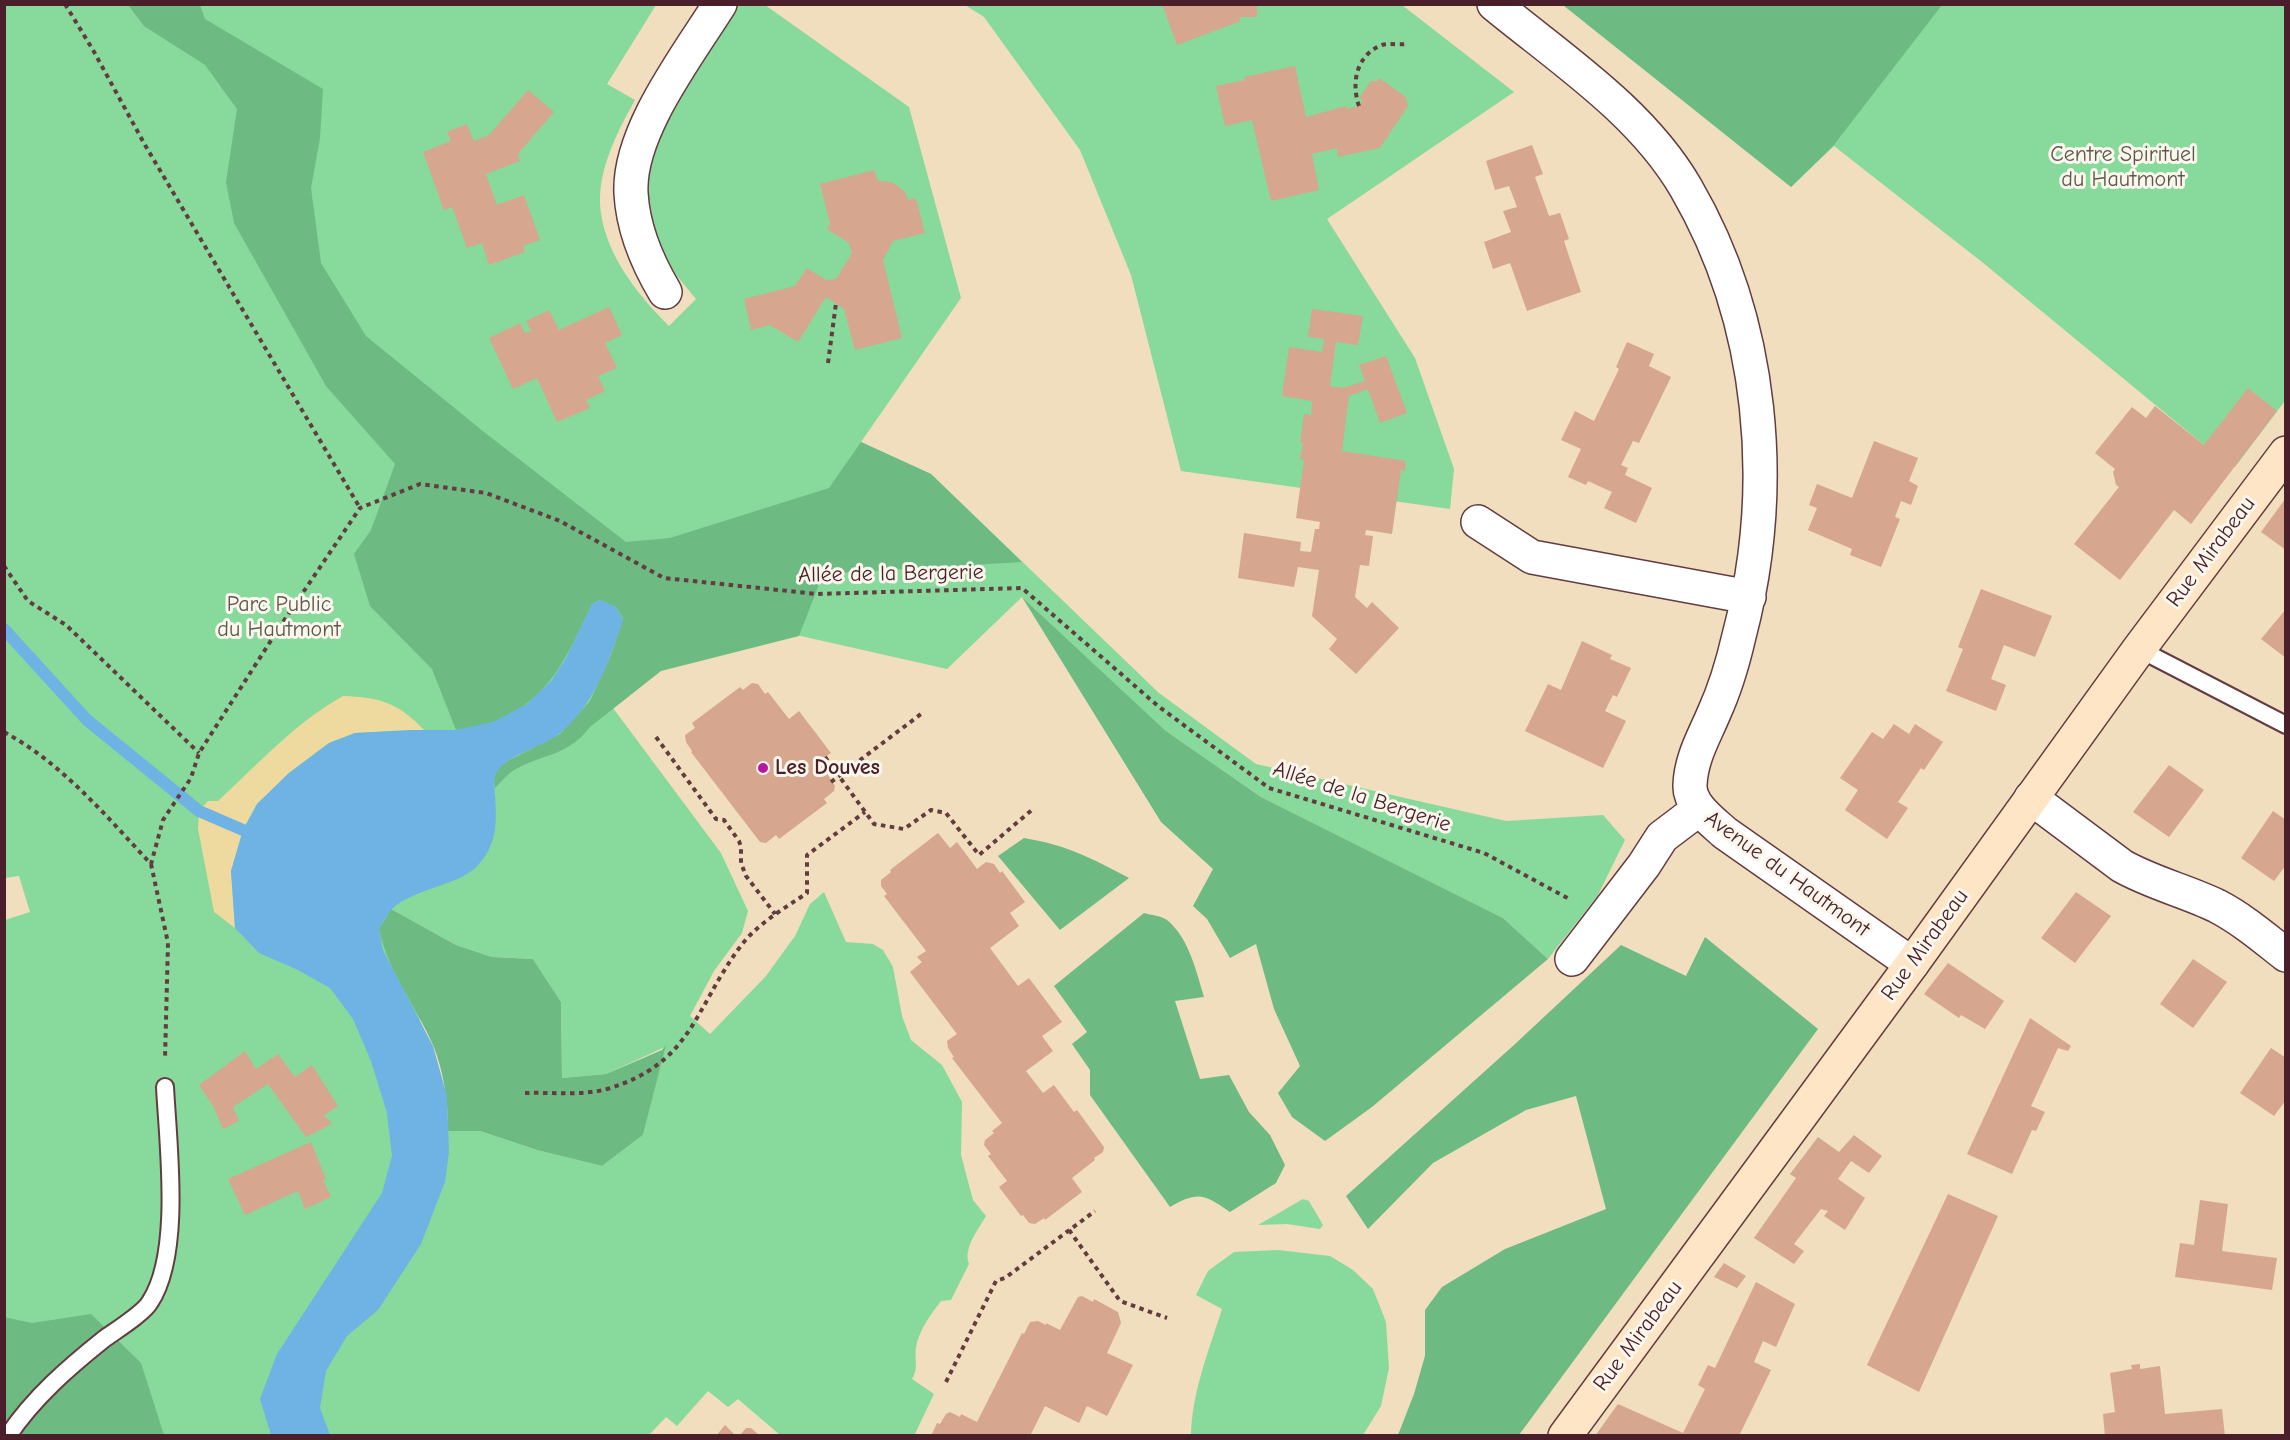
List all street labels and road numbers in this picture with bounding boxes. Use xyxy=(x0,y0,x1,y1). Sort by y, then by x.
street label: Rue Mirabeau xyxy=(2161,492,2261,612)
street label: Allée de la Bergerie xyxy=(798,559,984,589)
street label: Allée de la Bergerie xyxy=(1270,756,1454,838)
street label: Avenue du Hautmont xyxy=(1699,805,1875,943)
street label: Rue Mirabeau xyxy=(1876,884,1974,1006)
street label: Rue Mirabeau xyxy=(1588,1276,1688,1396)

